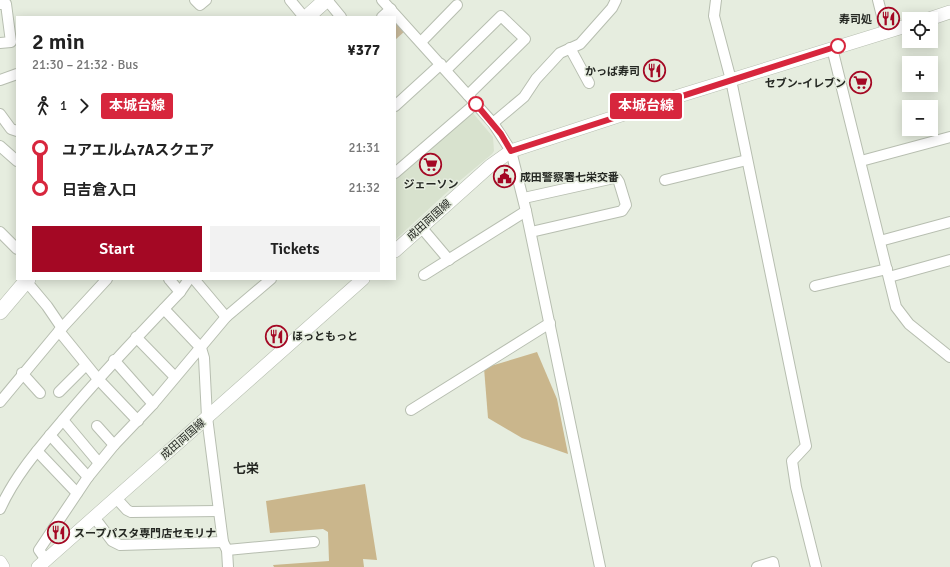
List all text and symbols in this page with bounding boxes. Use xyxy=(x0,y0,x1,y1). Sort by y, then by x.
restaurant icon: 寿司処 xyxy=(875,6,901,32)
map controls xyxy=(902,12,938,136)
button: locate xyxy=(902,12,938,48)
place label: 寿司処 xyxy=(839,13,872,26)
text: 2 min xyxy=(32,28,85,55)
unlabelled marker xyxy=(830,38,846,54)
text: ¥377 xyxy=(348,41,380,59)
button: + xyxy=(902,56,938,92)
text: 21:30 – 21:32 · Bus xyxy=(32,57,138,73)
restaurant icon: かっぱ寿司 xyxy=(642,58,668,84)
place label: かっぱ寿司 xyxy=(585,65,640,78)
supermarket icon: セブン-イレブン xyxy=(848,70,874,96)
place label: セブン-イレブン xyxy=(765,77,846,90)
line badge: 本城台線 xyxy=(618,93,674,119)
icon: walk xyxy=(32,95,54,117)
icon: forward xyxy=(73,95,95,117)
unlabelled marker xyxy=(468,96,484,112)
text: 本城台線 xyxy=(109,97,165,114)
text: 本城台線 xyxy=(618,97,674,114)
text: 1 xyxy=(60,98,67,114)
button: − xyxy=(902,100,938,136)
text: 21:31 xyxy=(348,140,380,156)
text: ユアエルム7Aスクエア xyxy=(62,141,214,159)
supermarket icon: ジェーソン xyxy=(418,151,444,177)
public building icon: 成田警察署七栄交番 xyxy=(491,164,517,190)
place label: 成田警察署七栄交番 xyxy=(520,171,619,184)
place label: ジェーソン xyxy=(404,178,459,191)
text: 21:32 xyxy=(348,180,380,196)
text: 日吉倉入口 xyxy=(62,181,137,199)
street label: 成田両国線 xyxy=(404,197,454,243)
button: Start xyxy=(32,226,202,272)
button: Tickets xyxy=(210,226,380,272)
restaurant icon: ほっともっと xyxy=(264,323,290,349)
place label: ほっともっと xyxy=(292,330,358,343)
street label: 成田両国線 xyxy=(158,416,208,462)
district label: 七栄 xyxy=(233,461,259,477)
restaurant icon: スープパスタ専門店セモリナ xyxy=(46,520,72,546)
place label: スープパスタ専門店セモリナ xyxy=(74,527,216,540)

